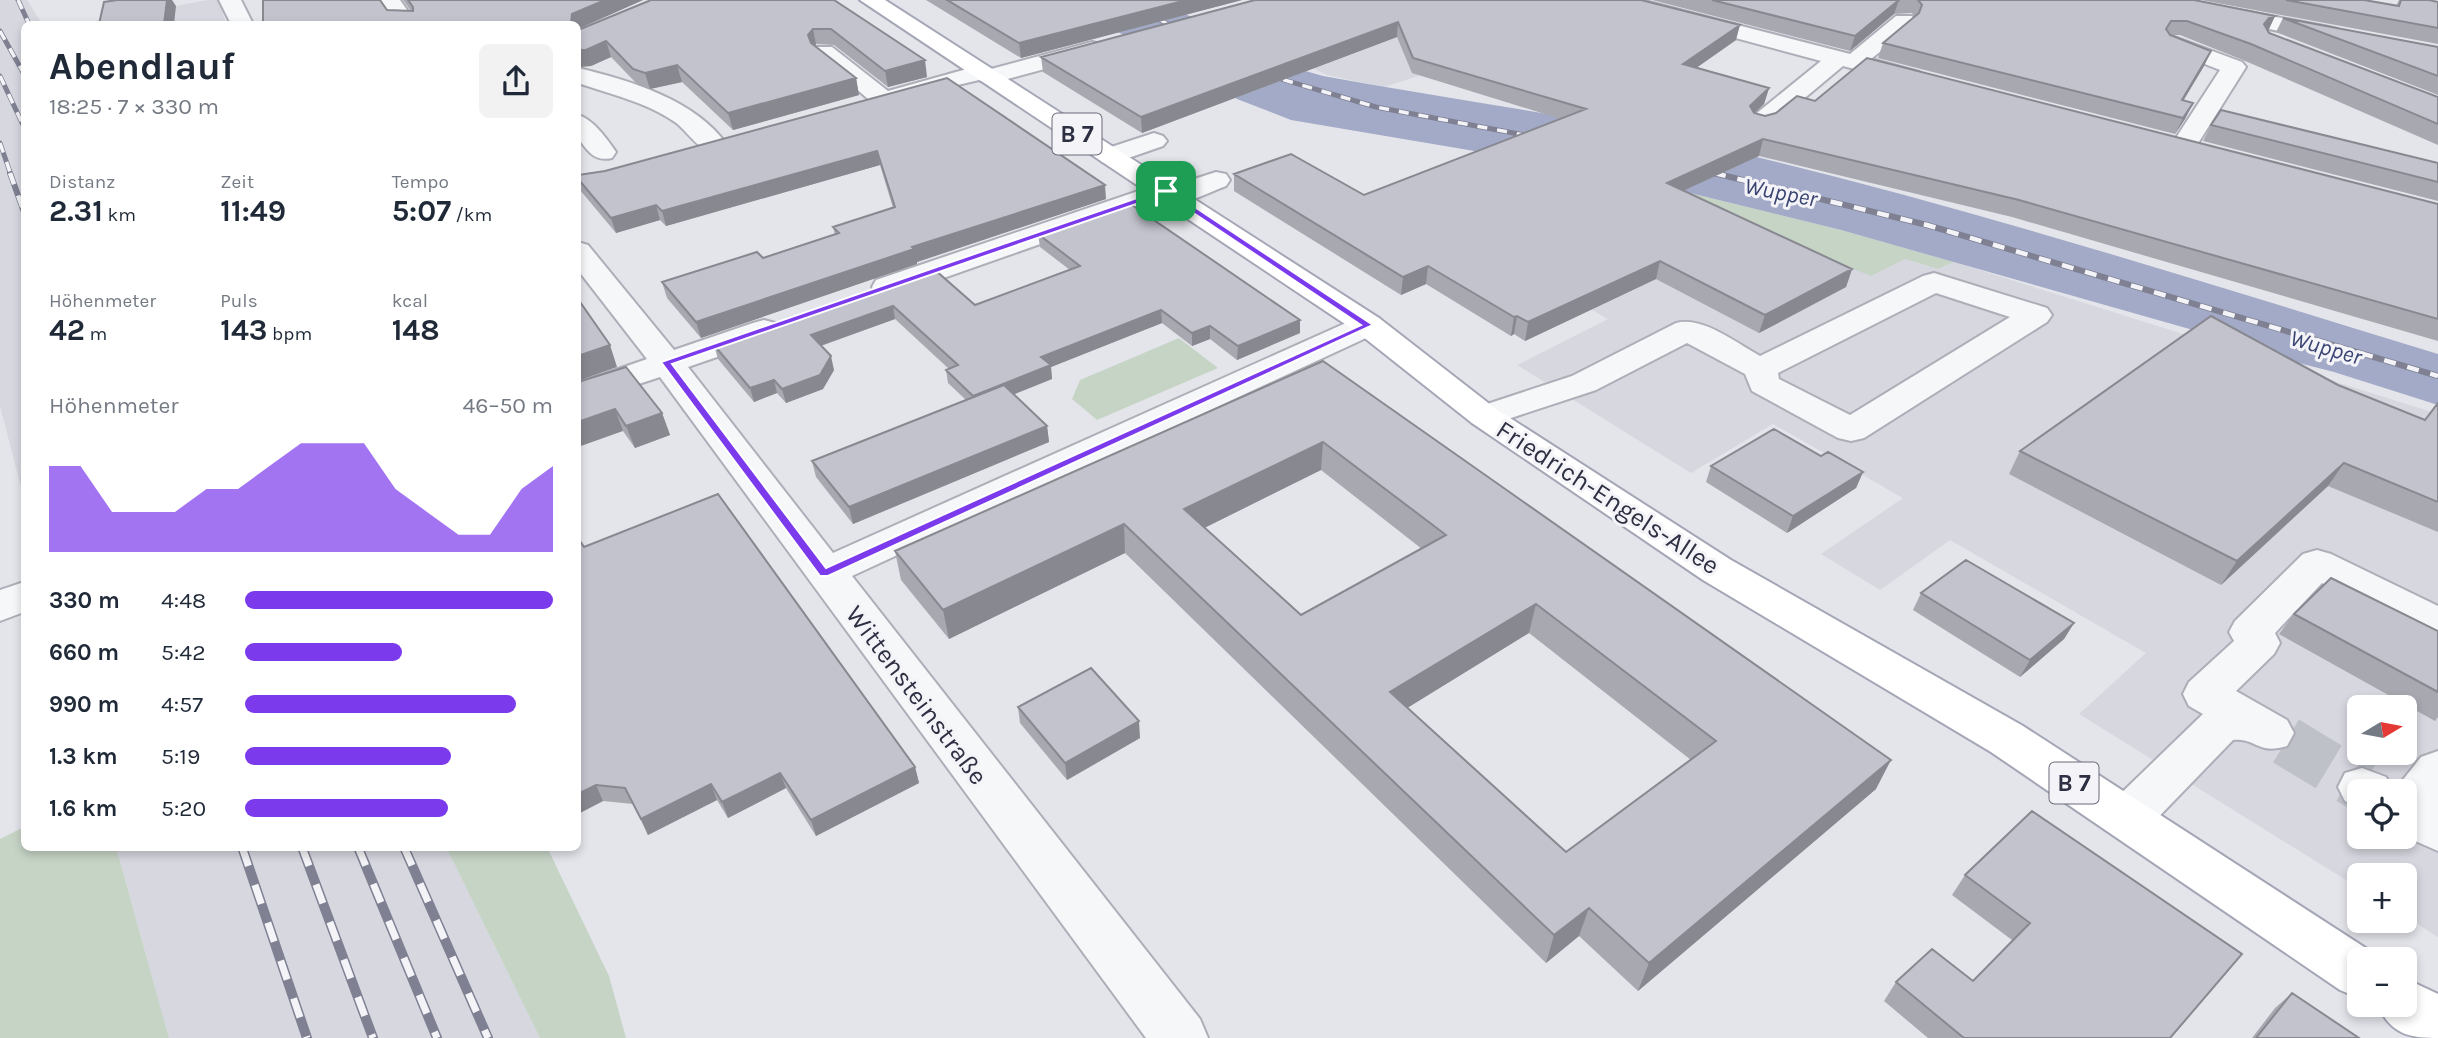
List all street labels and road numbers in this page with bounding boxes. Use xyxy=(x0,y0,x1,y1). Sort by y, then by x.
road number: B 7 xyxy=(1052,114,1102,154)
street label: Friedrich-Engels-Allee xyxy=(1491,414,1725,581)
street label: Wittensteinstraße xyxy=(839,600,994,791)
road number: B 7 xyxy=(2050,762,2098,804)

